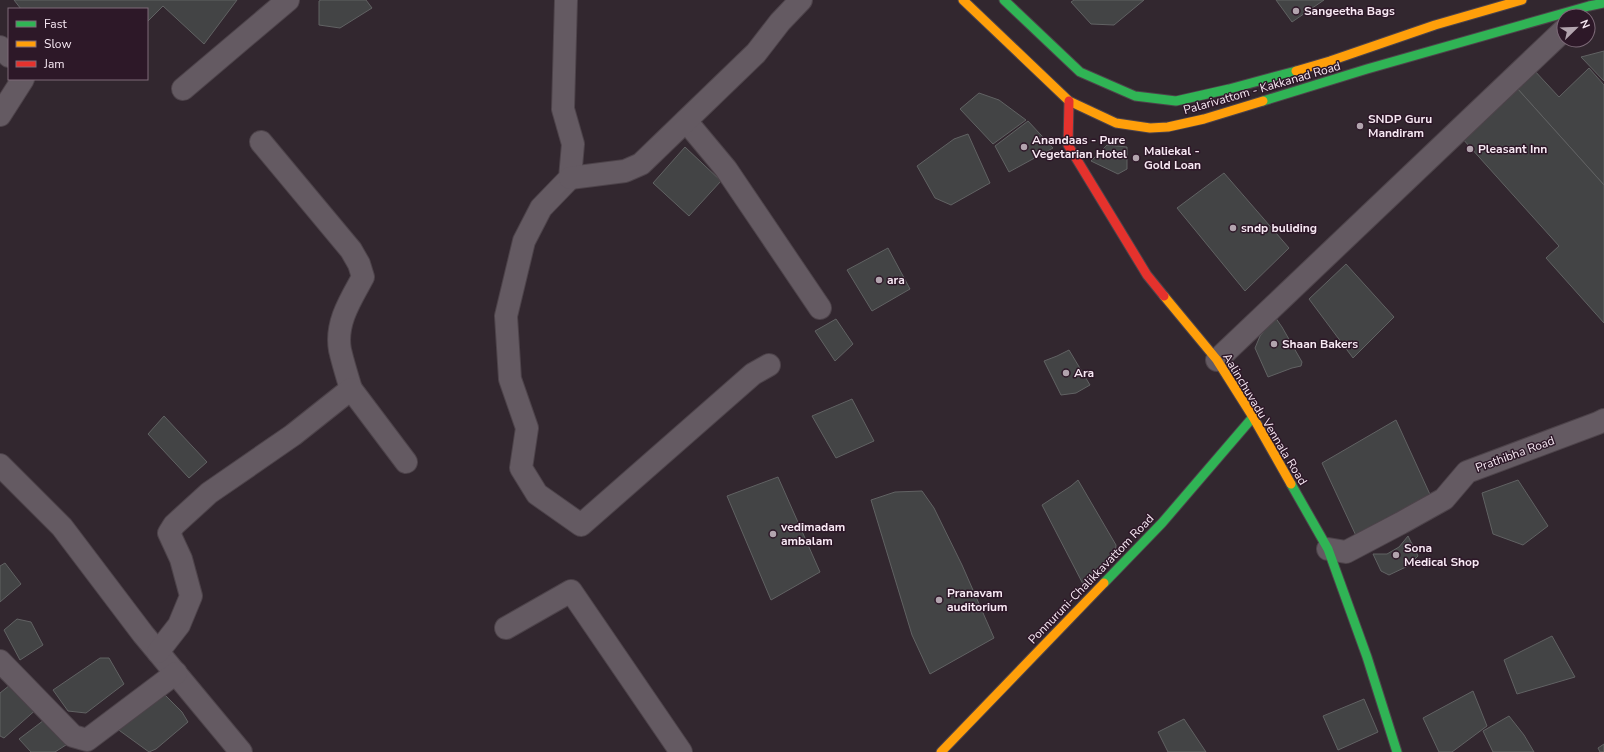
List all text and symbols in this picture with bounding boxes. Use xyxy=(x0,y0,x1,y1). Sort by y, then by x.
place label: Sangeetha Bags xyxy=(1304,3,1395,19)
marker: Sangeetha Bags xyxy=(1291,6,1301,16)
legend xyxy=(8,8,148,80)
north arrow xyxy=(1556,8,1596,48)
text: Fast xyxy=(44,16,67,32)
text: N xyxy=(1576,18,1593,31)
text: Slow xyxy=(44,36,72,52)
text: Jam xyxy=(43,56,65,72)
street label: Palarivattom - Kakkanad Road xyxy=(1182,58,1342,118)
place label: SNDP Guru Mandiram xyxy=(1368,111,1432,141)
marker: SNDP Guru Mandiram xyxy=(1355,121,1365,131)
place label: Anandaas - Pure Vegetarian Hotel xyxy=(1031,132,1127,162)
place label: Pleasant Inn xyxy=(1478,141,1547,157)
marker: Anandaas - Pure Vegetarian Hotel xyxy=(1019,142,1029,152)
place label: Maliekal - Gold Loan xyxy=(1144,143,1201,173)
marker: Pleasant Inn xyxy=(1465,144,1475,154)
marker: Maliekal - Gold Loan xyxy=(1131,153,1141,163)
place label: sndp buliding xyxy=(1241,220,1317,236)
marker: sndp buliding xyxy=(1228,223,1238,233)
place label: ara xyxy=(887,272,905,288)
marker: ara xyxy=(874,275,884,285)
place label: Shaan Bakers xyxy=(1282,336,1358,352)
marker: Shaan Bakers xyxy=(1269,339,1279,349)
street label: Aalinchuvadu Vennala Road xyxy=(1219,350,1311,488)
place label: Ara xyxy=(1074,365,1094,381)
marker: Ara xyxy=(1061,368,1071,378)
street label: Prathibha Road xyxy=(1473,432,1557,476)
street label: Ponnuruni-Chalikkavattom Road xyxy=(1025,511,1157,647)
place label: vedimadam ambalam xyxy=(780,519,845,549)
marker: vedimadam ambalam xyxy=(768,529,778,539)
place label: Sona Medical Shop xyxy=(1404,540,1479,570)
marker: Sona Medical Shop xyxy=(1391,550,1401,560)
place label: Pranavam auditorium xyxy=(947,585,1007,615)
marker: Pranavam auditorium xyxy=(934,595,944,605)

